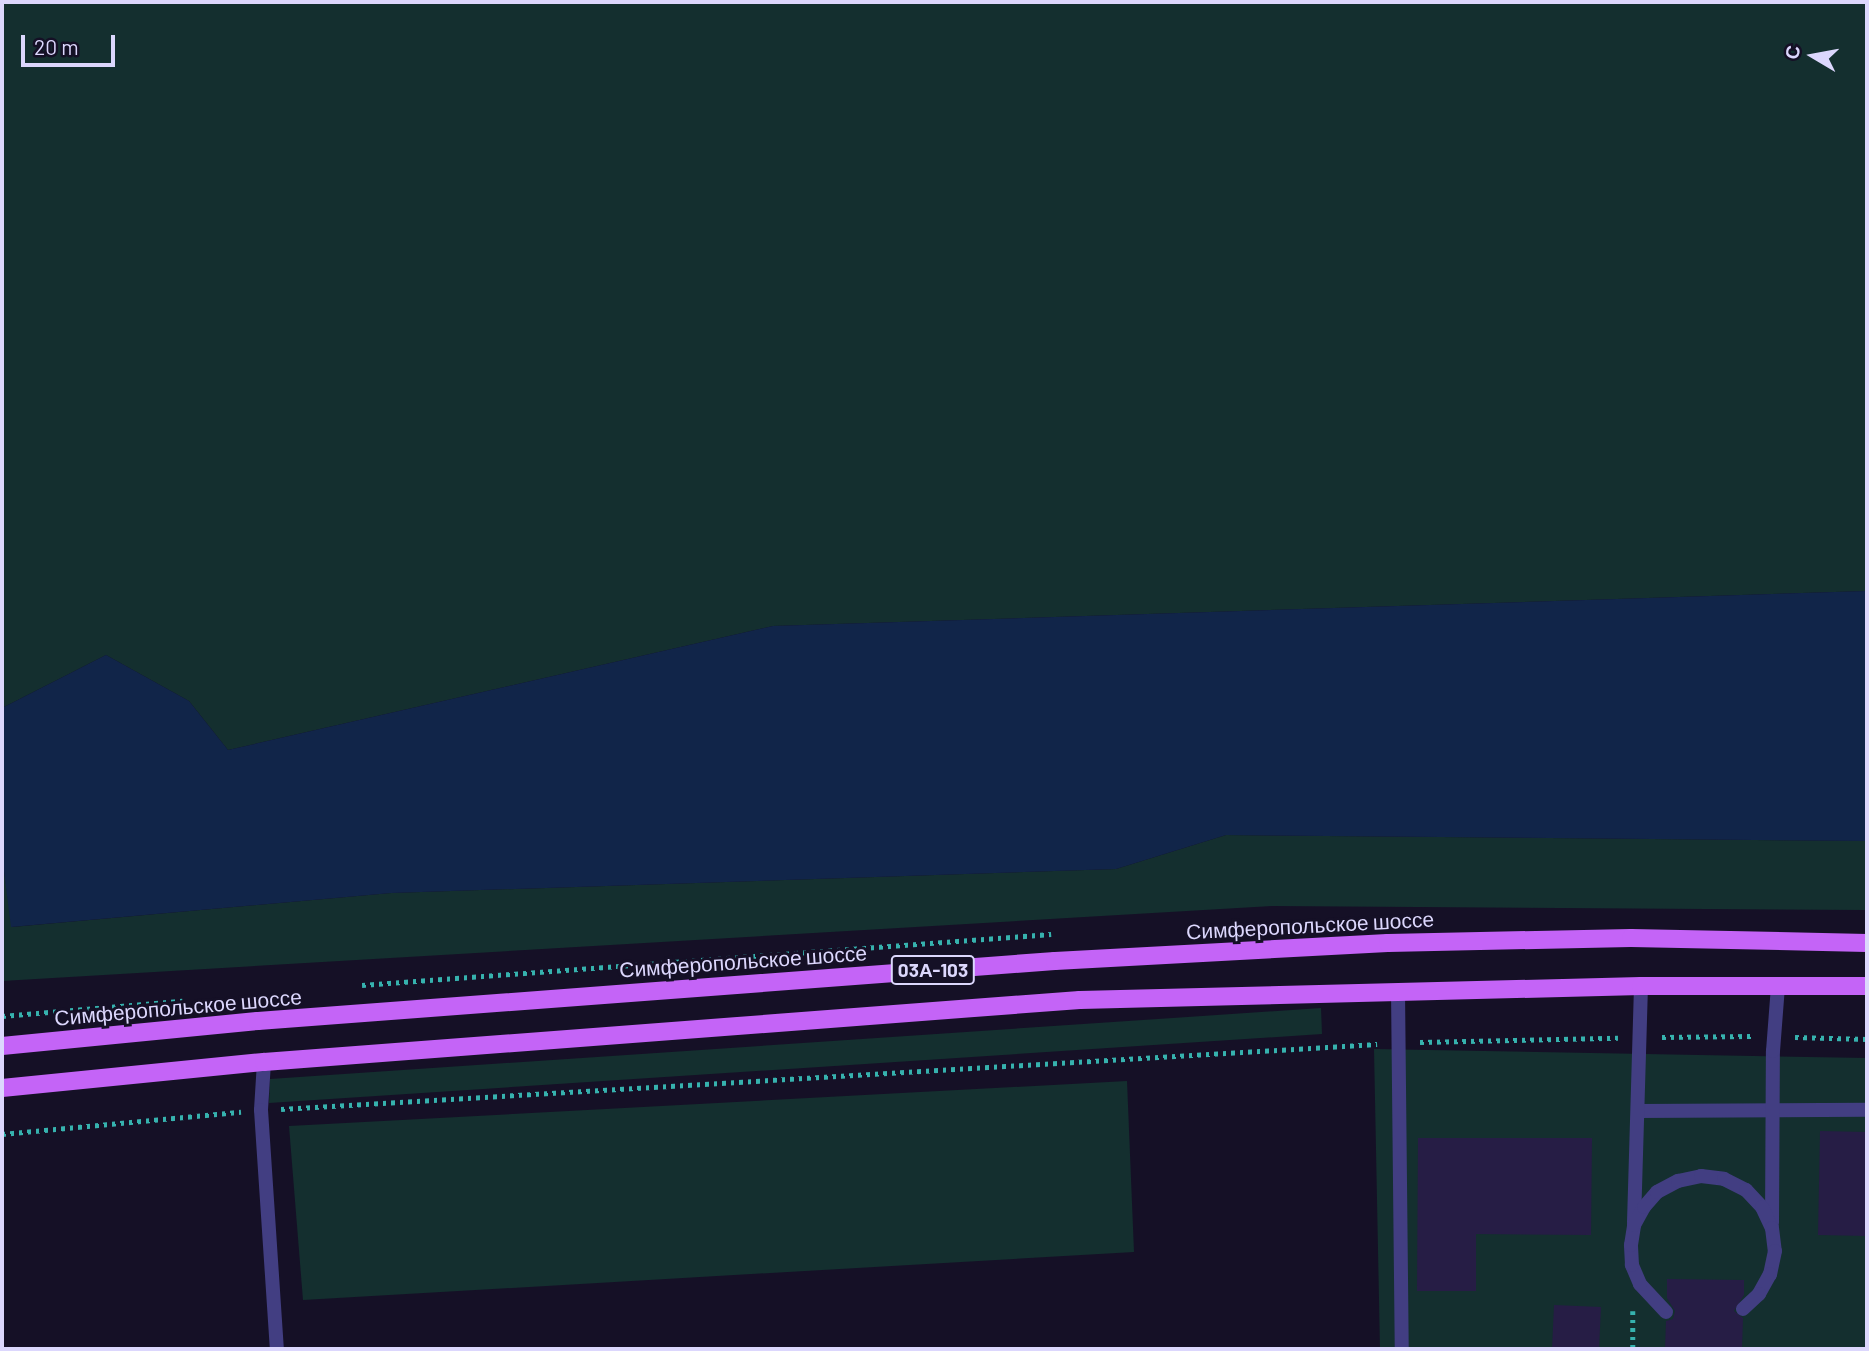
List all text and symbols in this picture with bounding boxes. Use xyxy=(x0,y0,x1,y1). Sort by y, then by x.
scale bar xyxy=(24,21,119,65)
north arrow xyxy=(1778,21,1848,91)
text: 20 m xyxy=(34,34,79,59)
text: С xyxy=(1779,44,1804,61)
street label: Симферопольское шоссе xyxy=(1185,906,1435,944)
street label: Симферопольское шоссе xyxy=(618,940,868,982)
road number: 03А-103 xyxy=(889,954,977,986)
street label: Симферопольское шоссе xyxy=(53,984,303,1030)

